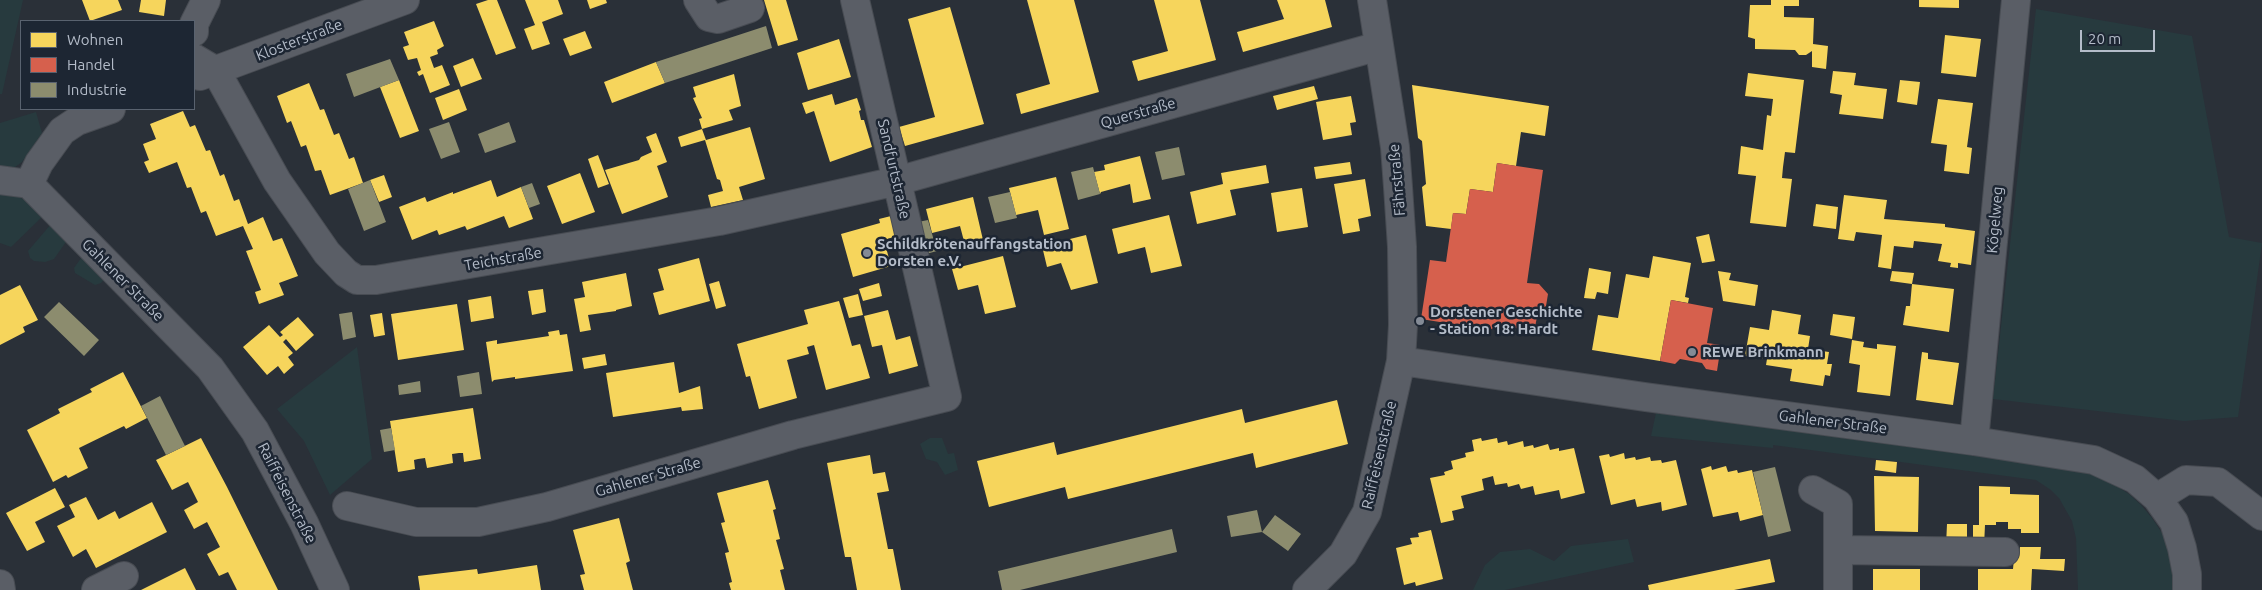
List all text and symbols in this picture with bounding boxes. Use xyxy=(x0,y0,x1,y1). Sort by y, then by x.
street label: Klosterstraße xyxy=(253,15,345,65)
legend xyxy=(20,20,195,110)
scale bar xyxy=(2082,20,2157,52)
text: 20 m xyxy=(2088,30,2121,47)
text: Wohnen xyxy=(67,31,123,48)
text: Handel xyxy=(67,56,115,73)
text: Industrie xyxy=(67,81,127,98)
street label: Querstraße xyxy=(1098,94,1178,132)
street label: Sandfurtstraße xyxy=(874,117,914,221)
street label: Fährstraße xyxy=(1385,143,1409,217)
street label: Kögelweg xyxy=(1983,186,2007,254)
street label: Gahlener Straße xyxy=(78,235,168,325)
place label: Schildkrötenauffangstation Dorsten e.V. xyxy=(877,235,1071,270)
street label: Teichstraße xyxy=(463,243,543,275)
marker: Schildkrötenauffangstation Dorsten e.V. xyxy=(861,247,873,259)
place label: Dorstener Geschichte - Station 18: Hardt xyxy=(1430,303,1583,338)
marker: Dorstener Geschichte - Station 18: Hardt xyxy=(1414,315,1426,327)
place label: REWE Brinkmann xyxy=(1702,343,1823,361)
marker: REWE Brinkmann xyxy=(1686,346,1698,358)
street label: Raiffeisenstraße xyxy=(1358,399,1400,511)
street label: Gahlener Straße xyxy=(1778,406,1888,438)
street label: Raiffeisenstraße xyxy=(254,440,320,546)
street label: Gahlener Straße xyxy=(593,453,703,501)

